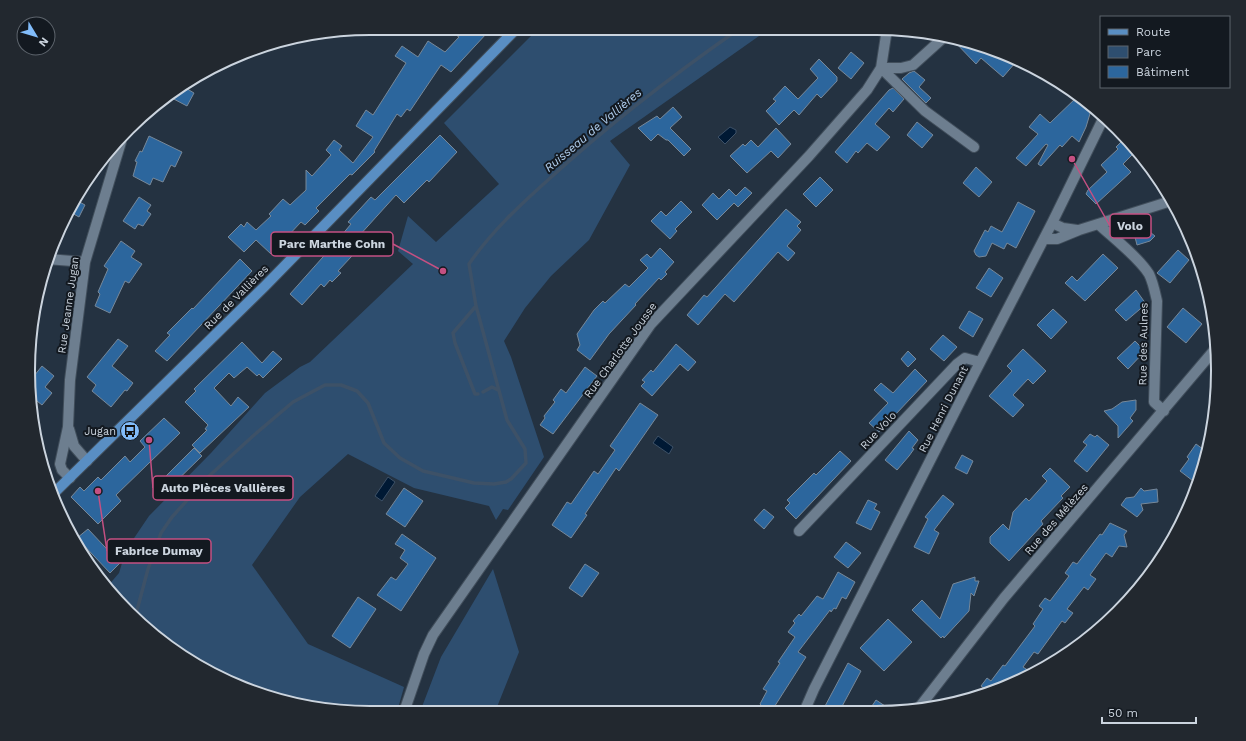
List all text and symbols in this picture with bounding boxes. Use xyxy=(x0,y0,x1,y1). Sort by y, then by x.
north arrow xyxy=(16,16,56,56)
legend xyxy=(1100,16,1230,88)
text: Route xyxy=(1136,25,1170,39)
text: N xyxy=(36,35,51,49)
text: Parc xyxy=(1136,45,1162,59)
text: Bâtiment xyxy=(1136,65,1189,79)
water label: Ruisseau de Vallières xyxy=(542,85,644,175)
callout: Volo xyxy=(1110,214,1151,238)
text: Volo xyxy=(1117,219,1143,233)
callout: Parc Marthe Cohn xyxy=(271,232,393,256)
text: Parc Marthe Cohn xyxy=(279,237,385,251)
street label: Rue Jeanne Jugan xyxy=(55,256,82,354)
street label: Rue de Vallières xyxy=(201,262,271,332)
street label: Rue Charlotte Jousse xyxy=(581,300,659,401)
street label: Rue des Aulnes xyxy=(1136,302,1151,385)
street label: Rue Henri Dunant xyxy=(916,363,971,455)
street label: Rue Volo xyxy=(858,409,899,452)
bus stop icon: Jugan xyxy=(119,420,141,442)
place label: Jugan xyxy=(84,425,116,438)
callout: Auto Pièces Vallières xyxy=(153,476,293,500)
text: Auto Pièces Vallières xyxy=(161,481,286,495)
street label: Rue des Mélèzes xyxy=(1022,481,1091,558)
callout: Fabrice Dumay xyxy=(107,539,211,563)
text: Fabrice Dumay xyxy=(115,544,203,558)
scale bar xyxy=(1102,699,1196,725)
text: 50 m xyxy=(1108,706,1138,720)

